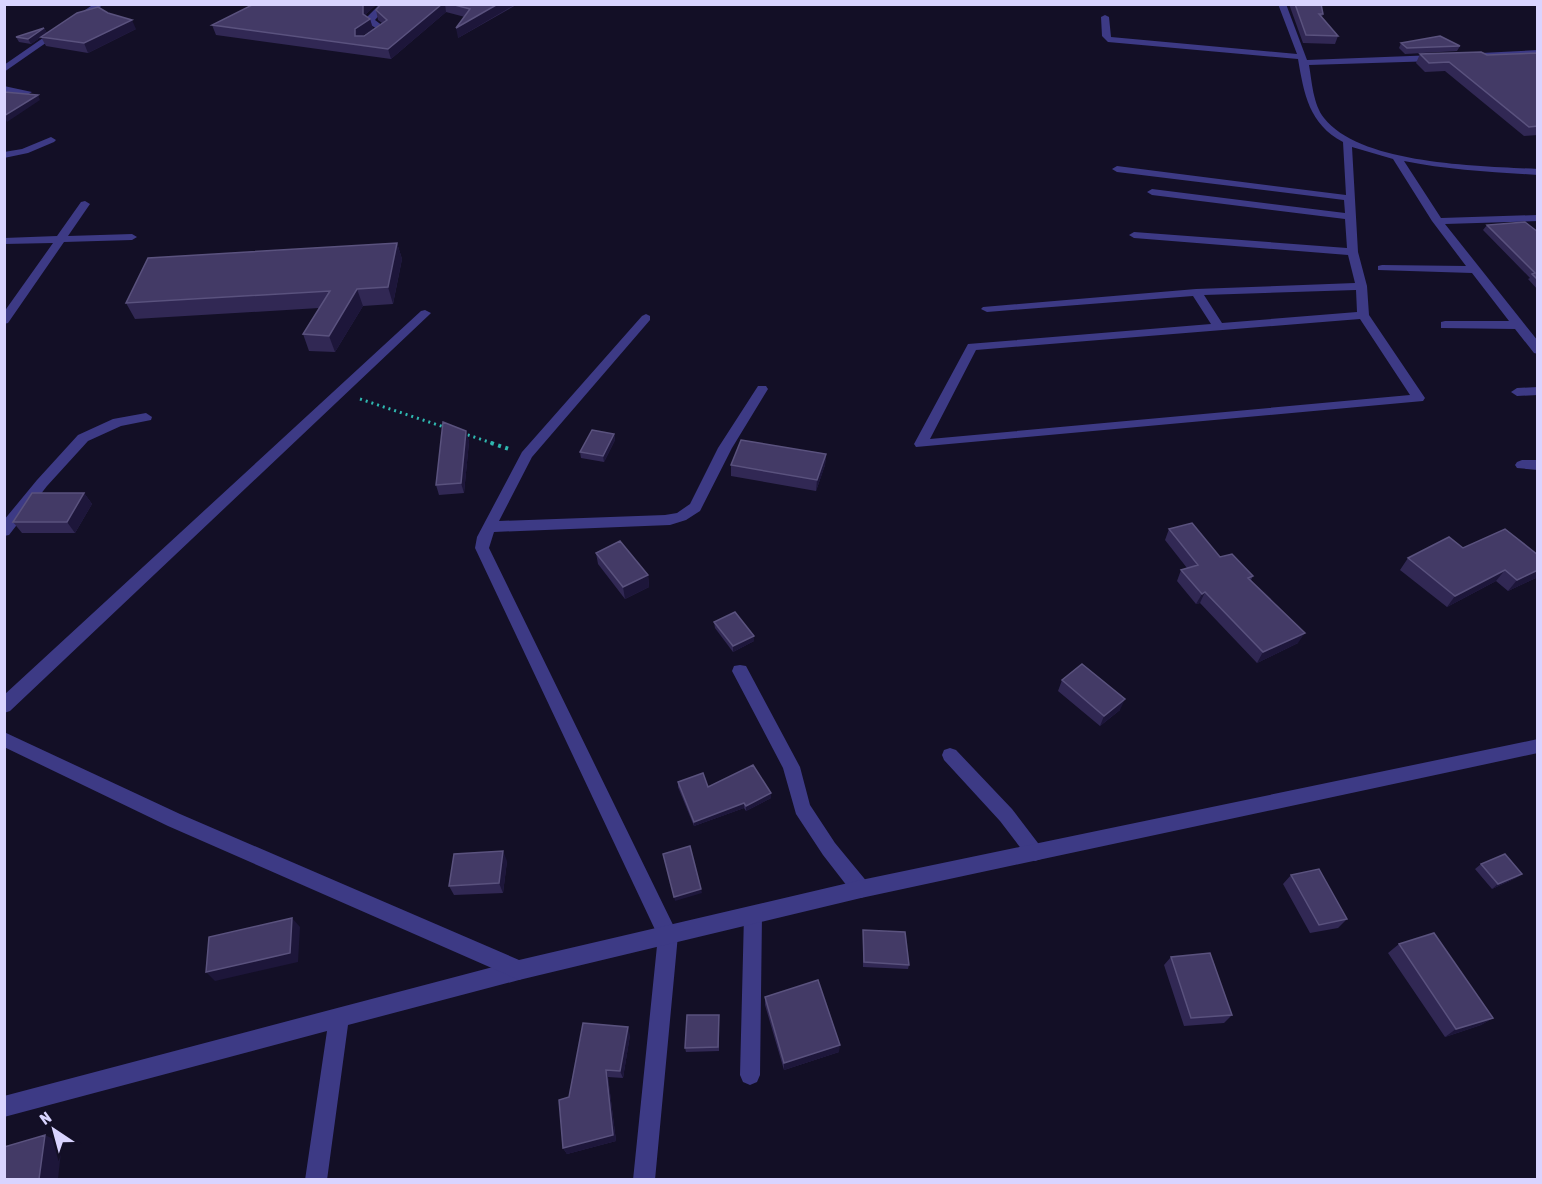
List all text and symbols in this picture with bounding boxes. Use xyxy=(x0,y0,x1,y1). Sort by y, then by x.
north arrow xyxy=(24,1100,84,1160)
text: N xyxy=(36,1108,54,1128)

